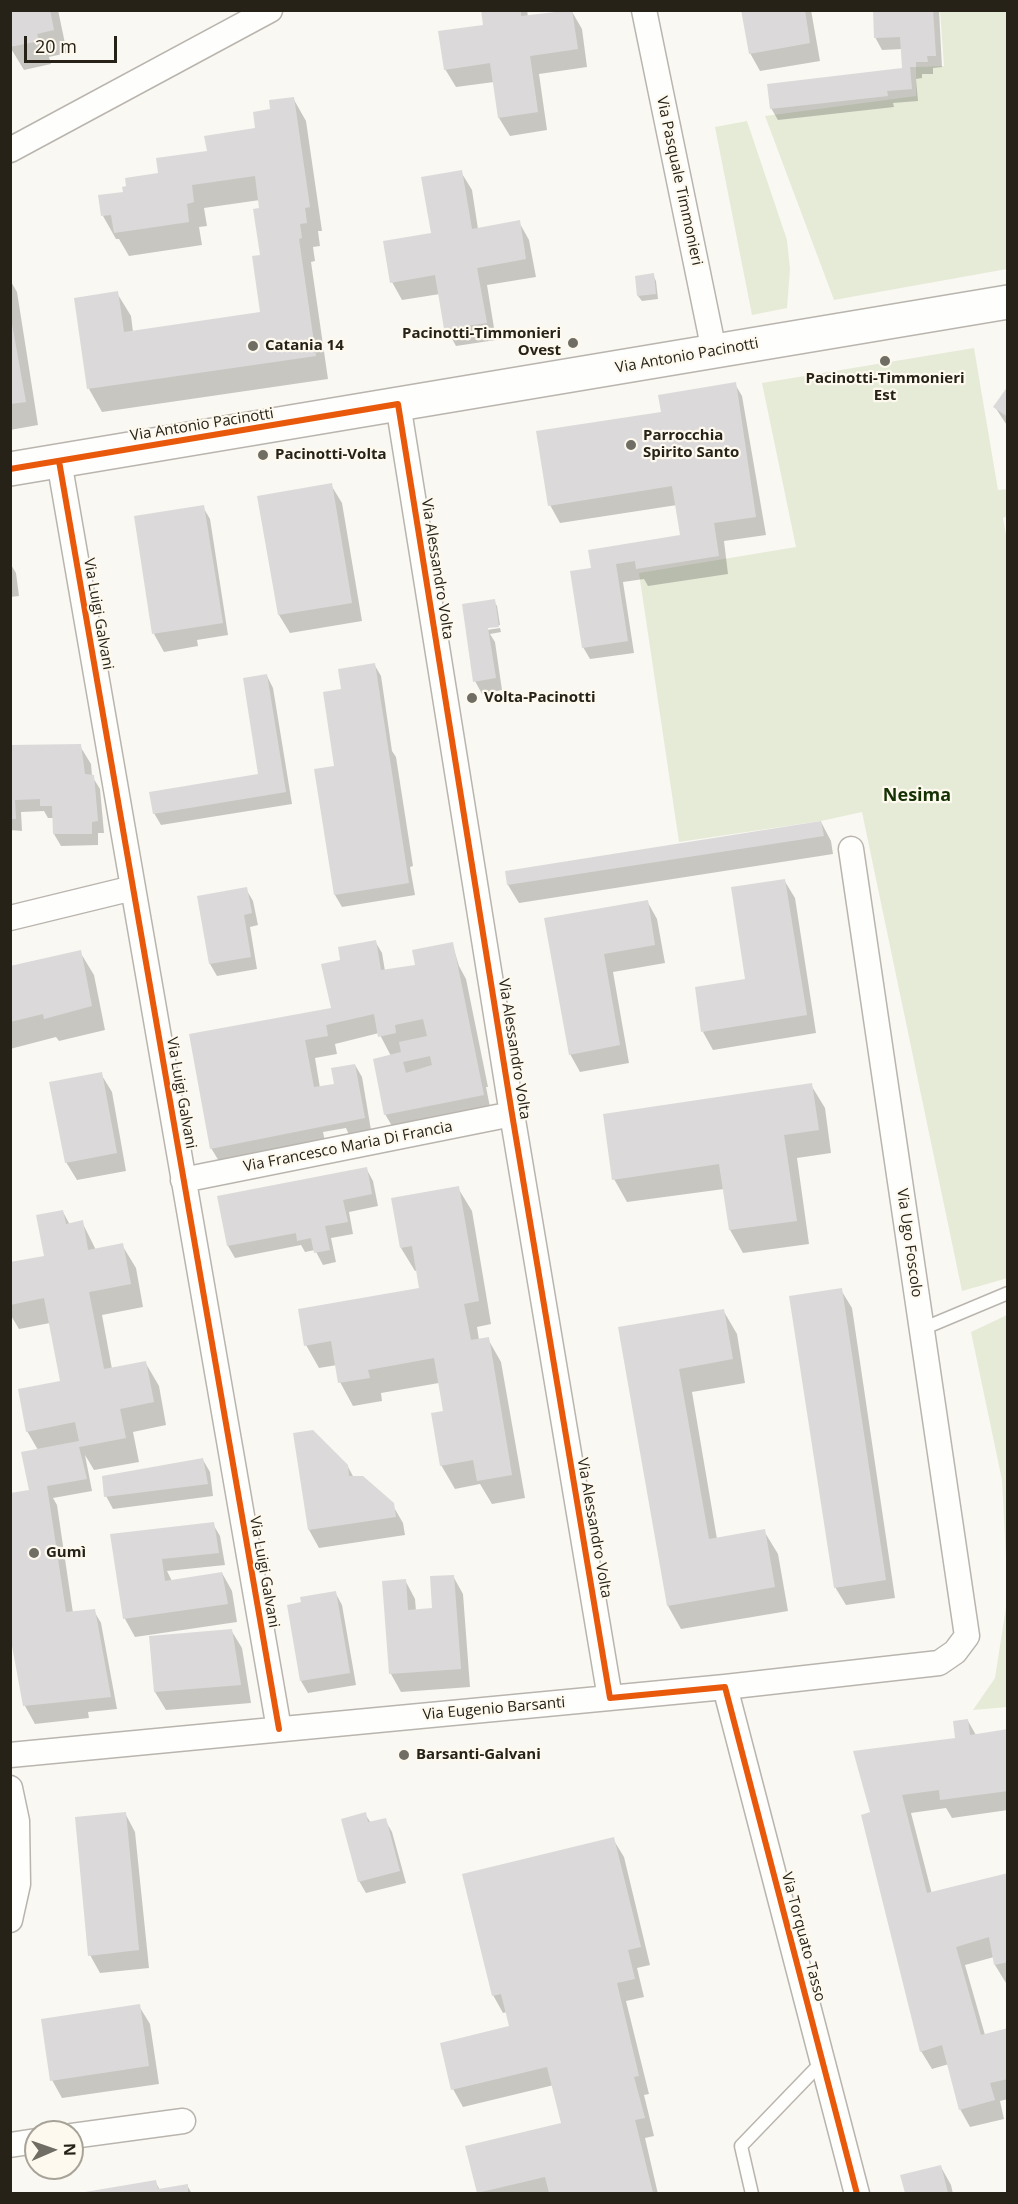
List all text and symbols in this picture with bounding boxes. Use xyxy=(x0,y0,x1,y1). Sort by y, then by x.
scale bar xyxy=(27,24,120,62)
text: 20 m xyxy=(35,34,77,58)
street label: Via Pasquale Timmonieri xyxy=(652,95,706,267)
place label: Pacinotti-Timmonieri Ovest xyxy=(402,325,561,360)
street label: Via Antonio Pacinotti xyxy=(614,335,760,377)
marker: Pacinotti-Timmonieri Ovest xyxy=(566,336,580,350)
place label: Catania 14 xyxy=(265,337,344,355)
marker: Catania 14 xyxy=(246,339,260,353)
marker: Pacinotti-Timmonieri Est xyxy=(878,354,892,368)
place label: Pacinotti-Timmonieri Est xyxy=(805,370,965,405)
street label: Via Antonio Pacinotti xyxy=(129,405,275,445)
place label: Parrocchia Spirito Santo xyxy=(643,427,739,462)
marker: Parrocchia Spirito Santo xyxy=(624,438,638,452)
place label: Pacinotti-Volta xyxy=(275,446,387,464)
marker: Pacinotti-Volta xyxy=(256,448,270,462)
street label: Via Alessandro Volta xyxy=(417,497,457,641)
street label: Via Luigi Galvani xyxy=(79,557,117,671)
place label: Volta-Pacinotti xyxy=(484,689,596,707)
marker: Volta-Pacinotti xyxy=(465,691,479,705)
district label: Nesima xyxy=(883,785,951,807)
street label: Via Alessandro Volta xyxy=(494,977,534,1121)
street label: Via Luigi Galvani xyxy=(162,1036,200,1150)
street label: Via Francesco Maria Di Francia xyxy=(242,1118,454,1176)
street label: Via Ugo Foscolo xyxy=(892,1187,926,1299)
street label: Via Alessandro Volta xyxy=(573,1456,615,1600)
street label: Via Luigi Galvani xyxy=(245,1515,283,1629)
place label: Gumì xyxy=(46,1544,86,1562)
marker: Gumì xyxy=(27,1546,41,1560)
street label: Via Eugenio Barsanti xyxy=(422,1694,566,1724)
place label: Barsanti-Galvani xyxy=(416,1746,541,1764)
marker: Barsanti-Galvani xyxy=(397,1748,411,1762)
street label: Via Torquato Tasso xyxy=(777,1870,829,2004)
north arrow xyxy=(24,2120,84,2180)
text: N xyxy=(59,2143,81,2156)

